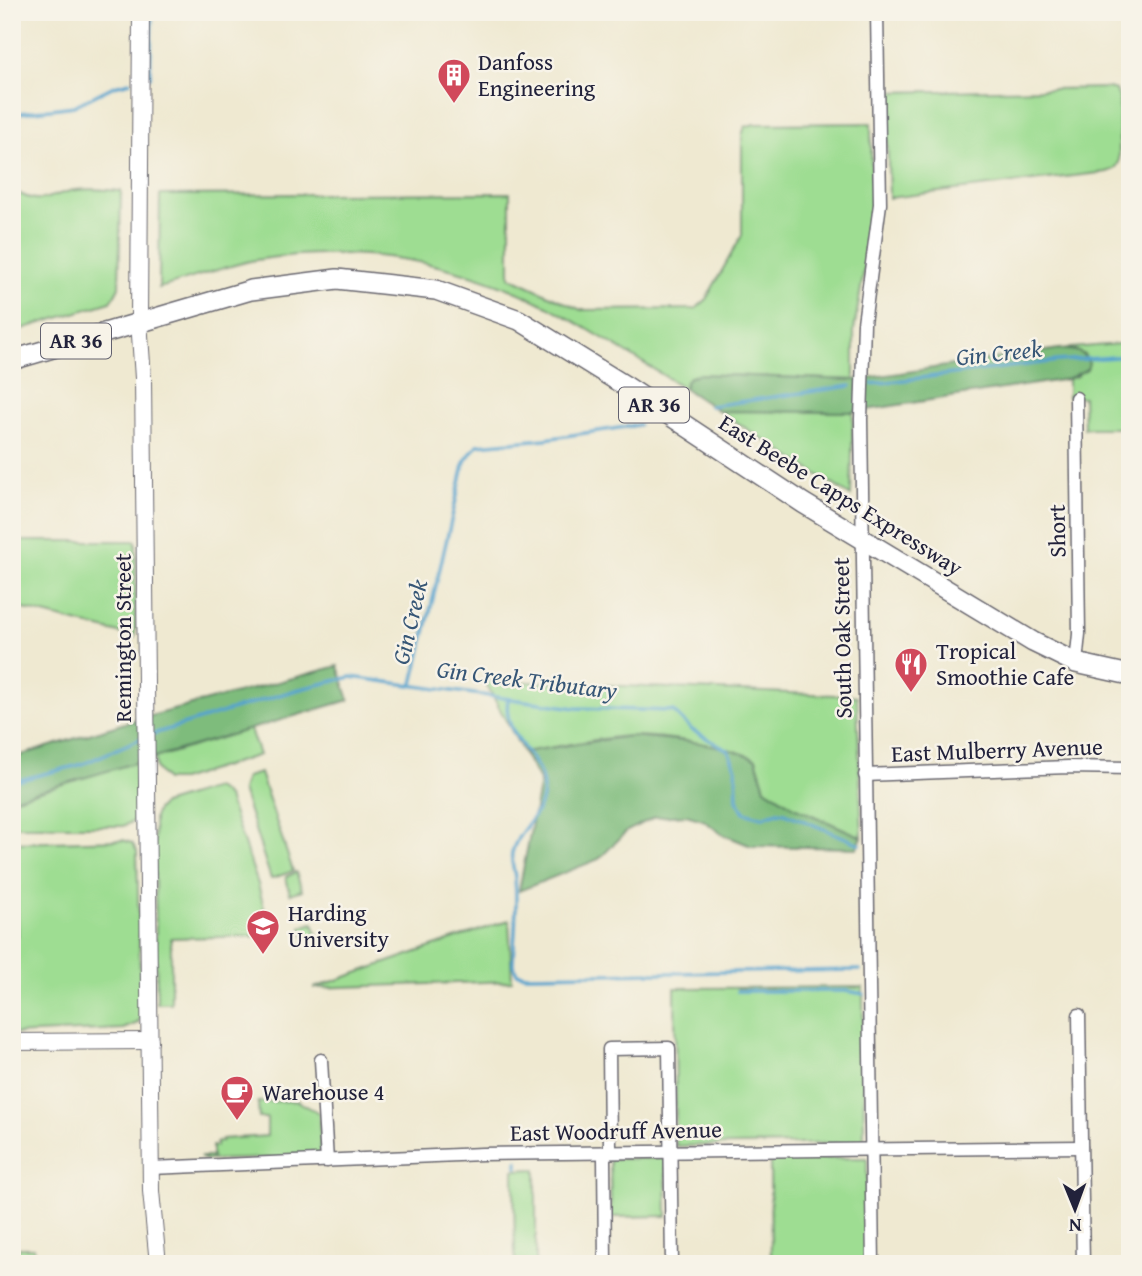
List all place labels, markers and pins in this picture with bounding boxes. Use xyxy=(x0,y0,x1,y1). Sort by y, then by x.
place label: Danfoss Engineering xyxy=(478,45,596,104)
building icon: Danfoss Engineering xyxy=(435,56,473,105)
place label: Tropical Smoothie Cafe xyxy=(936,634,1074,693)
restaurant icon: Tropical Smoothie Cafe xyxy=(892,645,930,694)
place label: Harding University xyxy=(288,896,389,955)
school or university icon: Harding University xyxy=(244,907,282,956)
cafe icon: Warehouse 4 xyxy=(218,1073,256,1122)
place label: Warehouse 4 xyxy=(262,1075,385,1108)

